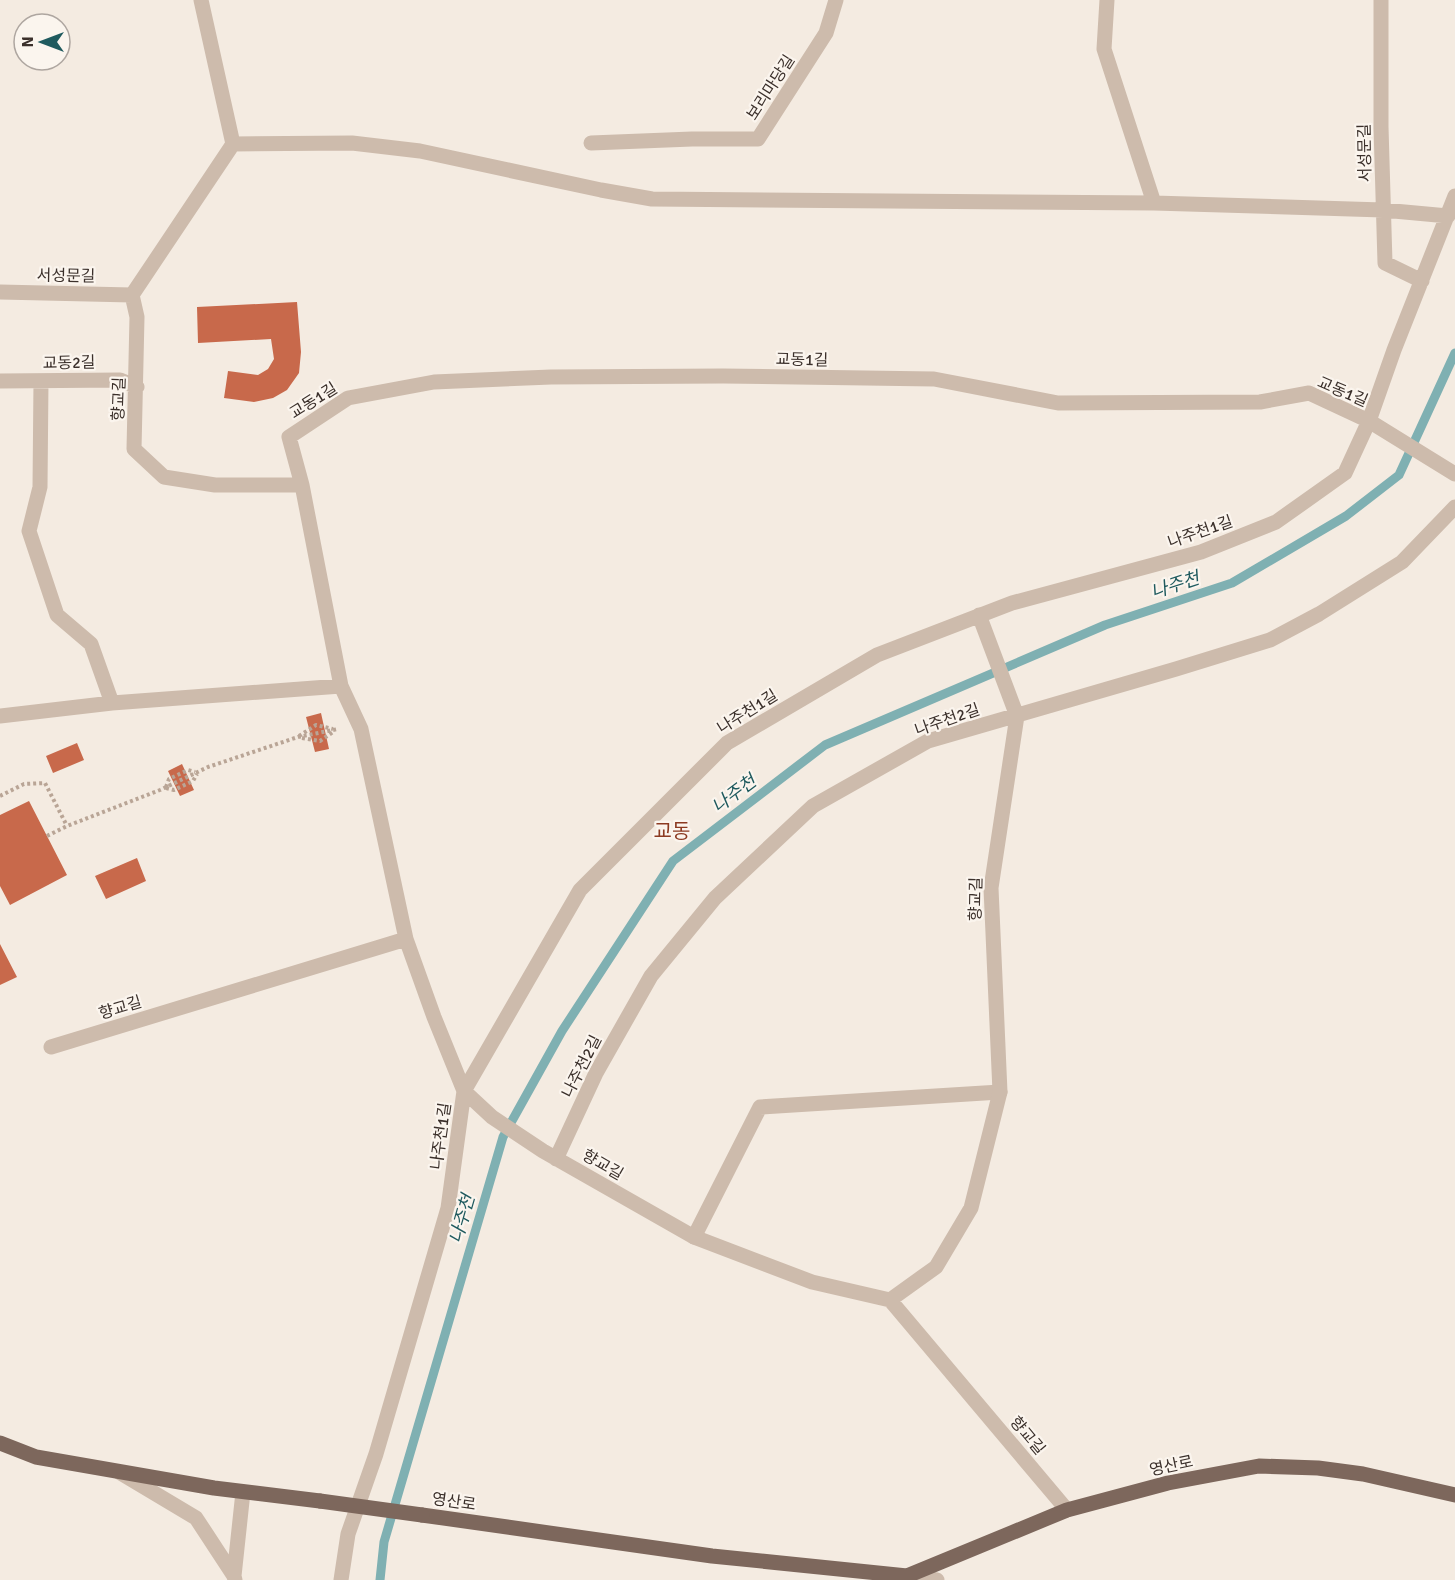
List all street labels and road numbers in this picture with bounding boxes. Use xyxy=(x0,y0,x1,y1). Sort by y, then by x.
street label: 보리마당길 xyxy=(742,51,799,124)
street label: 서성문길 xyxy=(1354,123,1376,183)
street label: 서성문길 xyxy=(36,265,96,287)
street label: 교동1길 xyxy=(775,350,829,370)
street label: 교동2길 xyxy=(42,353,96,373)
street label: 교동1길 xyxy=(1314,372,1371,411)
street label: 향교길 xyxy=(108,377,130,421)
street label: 교동1길 xyxy=(286,378,341,423)
street label: 나주천1길 xyxy=(1165,511,1236,552)
street label: 나주천1길 xyxy=(714,685,781,738)
street label: 나주천2길 xyxy=(912,699,983,740)
street label: 향교길 xyxy=(966,877,986,921)
street label: 향교길 xyxy=(96,992,144,1024)
street label: 나주천2길 xyxy=(558,1032,606,1101)
street label: 나주천1길 xyxy=(426,1101,456,1171)
street label: 향교길 xyxy=(578,1145,627,1185)
street label: 향교길 xyxy=(1005,1412,1049,1459)
street label: 영산로 xyxy=(1148,1452,1195,1480)
street label: 영산로 xyxy=(431,1489,477,1515)

